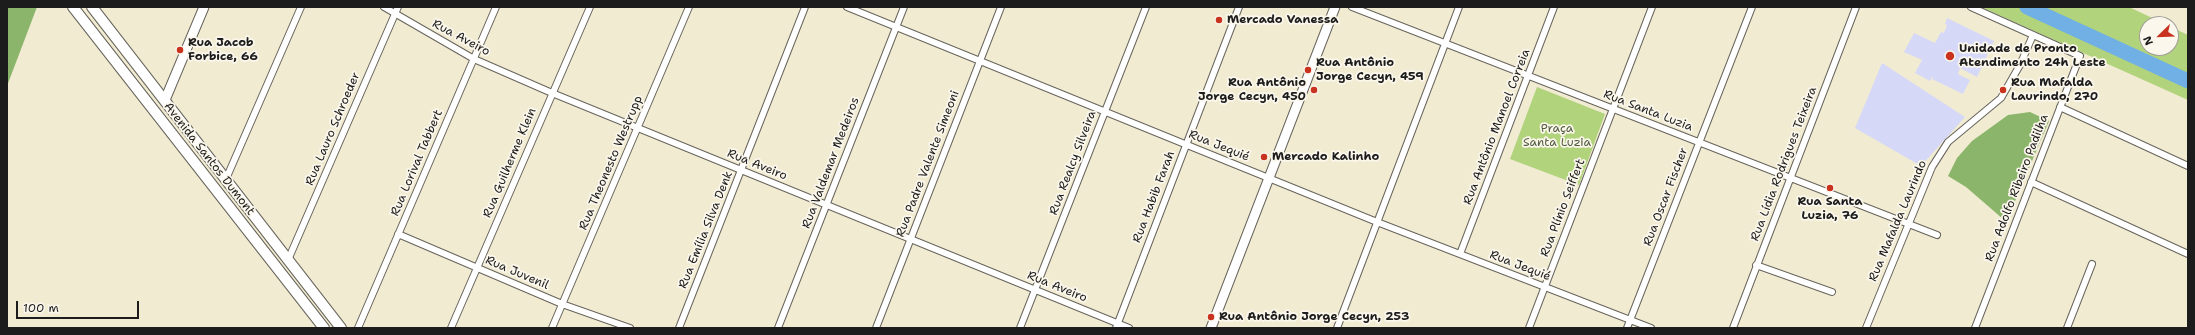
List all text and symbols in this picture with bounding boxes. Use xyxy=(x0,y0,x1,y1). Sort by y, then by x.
place label: Mercado Vanessa xyxy=(1227,13,1338,27)
marker: Mercado Vanessa xyxy=(1214,15,1224,25)
north arrow xyxy=(2139,16,2179,56)
street label: Rua Aveiro xyxy=(430,17,492,59)
text: N xyxy=(2140,34,2157,47)
place label: Rua Jacob Forbice, 66 xyxy=(188,36,258,64)
place label: Unidade de Pronto Atendimento 24h Leste xyxy=(1959,42,2106,70)
marker: Rua Jacob Forbice, 66 xyxy=(175,45,185,55)
street label: Rua Antônio Manoel Correia xyxy=(1461,47,1533,207)
marker: Unidade de Pronto Atendimento 24h Leste xyxy=(1944,50,1956,62)
place label: Rua Antônio Jorge Cecyn, 459 xyxy=(1316,56,1424,84)
marker: Rua Antônio Jorge Cecyn, 459 xyxy=(1303,65,1313,75)
street label: Rua Lauro Schroeder xyxy=(303,70,363,188)
place label: Rua Antônio Jorge Cecyn, 450 xyxy=(1198,76,1306,104)
place label: Rua Mafalda Laurindo, 270 xyxy=(2011,76,2098,104)
marker: Rua Antônio Jorge Cecyn, 450 xyxy=(1309,85,1319,95)
street label: Rua Lídia Rodrigues Teixeira xyxy=(1748,85,1820,243)
marker: Rua Mafalda Laurindo, 270 xyxy=(1998,85,2008,95)
street label: Rua Santa Luzia xyxy=(1601,87,1695,135)
street label: Rua Padre Valente Simeoni xyxy=(893,89,963,239)
street label: Rua Theonesto Westrupp xyxy=(576,94,646,232)
street label: Rua Valdemar Medeiros xyxy=(799,95,863,231)
street label: Avenida Santos Dumont xyxy=(160,100,258,218)
street label: Rua Guilherme Klein xyxy=(480,106,540,220)
street label: Rua Lorival Tabbert xyxy=(388,108,446,218)
street label: Rua Realcy Silveira xyxy=(1046,109,1100,217)
street label: Rua Adolfo Ribeiro Padilha xyxy=(1982,112,2052,264)
park label: Praça Santa Luzia xyxy=(1523,122,1591,150)
street label: Rua Jequié xyxy=(1187,127,1251,165)
street label: Rua Aveiro xyxy=(725,146,789,184)
street label: Rua Oscar Fischer xyxy=(1641,146,1691,248)
street label: Rua Habib Farah xyxy=(1130,149,1178,245)
place label: Mercado Kalinho xyxy=(1272,150,1379,164)
marker: Mercado Kalinho xyxy=(1259,152,1269,162)
street label: Rua Plínio Seiffert xyxy=(1538,157,1588,259)
street label: Rua Mafalda Laurindo xyxy=(1866,158,1930,284)
street label: Rua Emília Silva Denk xyxy=(676,169,736,291)
marker: Rua Santa Luzia, 76 xyxy=(1825,183,1835,193)
place label: Rua Santa Luzia, 76 xyxy=(1797,195,1863,223)
street label: Rua Jequié xyxy=(1488,248,1552,284)
street label: Rua Juvenil xyxy=(483,253,551,293)
street label: Rua Aveiro xyxy=(1025,268,1089,306)
scale bar xyxy=(18,293,141,319)
text: 100 m xyxy=(23,300,59,316)
place label: Rua Antônio Jorge Cecyn, 253 xyxy=(1219,310,1409,324)
marker: Rua Antônio Jorge Cecyn, 253 xyxy=(1206,312,1216,322)

